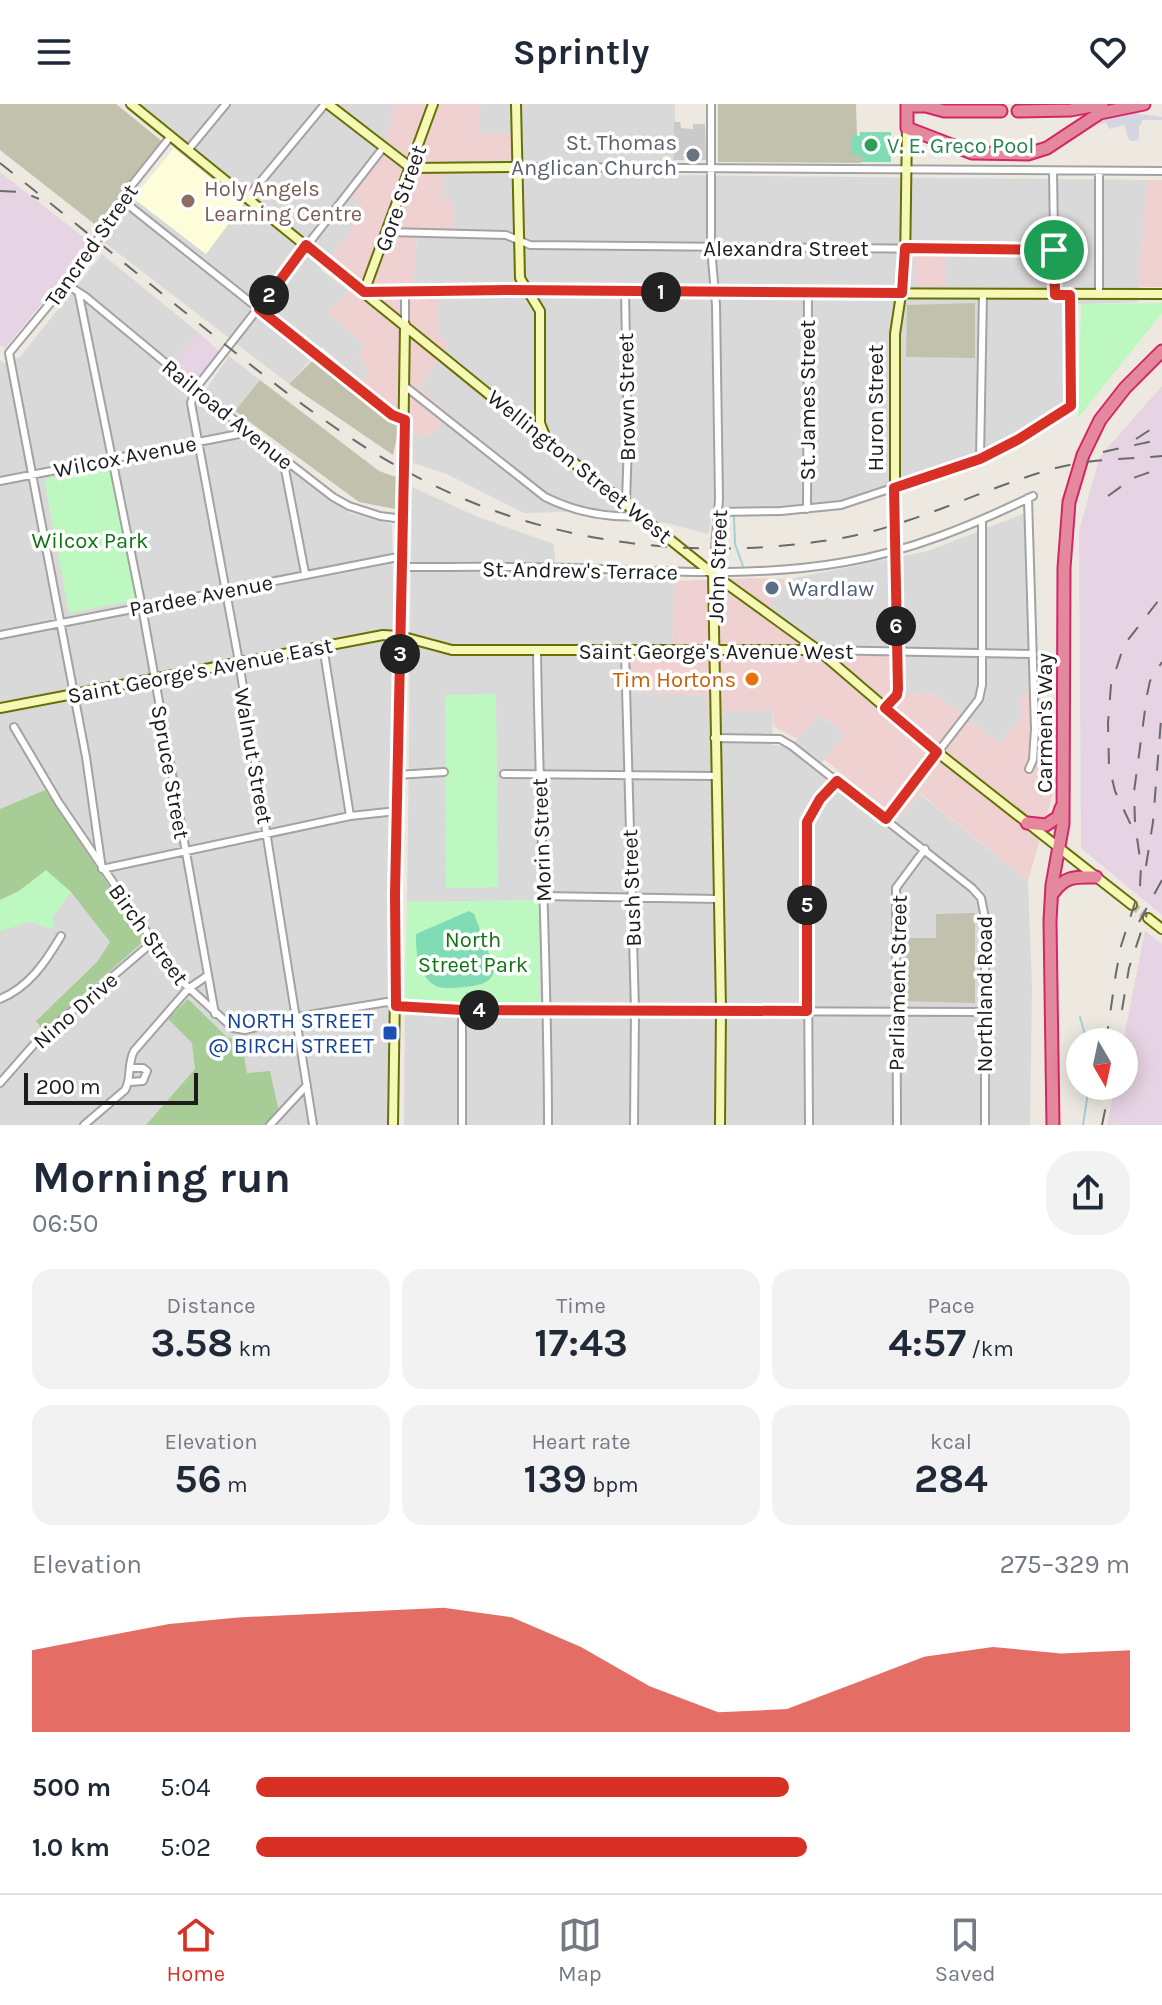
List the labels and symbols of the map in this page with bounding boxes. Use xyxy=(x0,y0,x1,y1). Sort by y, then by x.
place label: St. Thomas Anglican Church xyxy=(511,130,677,181)
place label: V. E. Greco Pool xyxy=(887,133,1034,159)
marker: V. E. Greco Pool xyxy=(862,136,880,154)
street label: Gore Street xyxy=(370,142,432,255)
marker: St. Thomas Anglican Church xyxy=(684,146,702,164)
place label: Holy Angels Learning Centre xyxy=(204,176,362,227)
street label: Tancred Street xyxy=(40,179,144,312)
marker: Holy Angels Learning Centre xyxy=(179,192,197,210)
pin xyxy=(1020,216,1088,284)
street label: Alexandra Street xyxy=(703,236,869,262)
pin: 1 xyxy=(641,272,681,312)
pin: 2 xyxy=(249,275,289,315)
street label: St. James Street xyxy=(795,320,821,480)
street label: Brown Street xyxy=(613,333,641,461)
street label: Huron Street xyxy=(863,345,889,471)
street label: Railroad Avenue xyxy=(157,354,298,476)
street label: Wellington Street West xyxy=(482,385,677,549)
street label: Wilcox Avenue xyxy=(52,430,199,484)
street label: John Street xyxy=(703,509,733,623)
park label: Wilcox Park xyxy=(32,528,148,554)
street label: St. Andrew's Terrace xyxy=(482,556,678,586)
street label: Pardee Avenue xyxy=(127,569,275,623)
place label: Wardlaw xyxy=(788,576,874,602)
marker: Wardlaw xyxy=(763,579,781,597)
pin: 6 xyxy=(876,606,916,646)
street label: Saint George's Avenue East xyxy=(66,633,335,709)
pin: 3 xyxy=(380,634,420,674)
street label: Saint George's Avenue West xyxy=(578,639,854,665)
street label: Carmen's Way xyxy=(1032,653,1058,793)
place label: Tim Hortons xyxy=(613,667,736,693)
marker: Tim Hortons xyxy=(743,670,761,688)
street label: Walnut Street xyxy=(228,686,278,826)
street label: Spruce Street xyxy=(145,703,195,841)
street label: Morin Street xyxy=(527,778,557,902)
street label: Bush Street xyxy=(617,829,647,947)
street label: Birch Street xyxy=(103,879,194,990)
pin: 5 xyxy=(787,885,827,925)
street label: Parliament Street xyxy=(883,895,913,1071)
street label: Northland Road xyxy=(972,915,998,1073)
park label: North Street Park xyxy=(418,927,528,978)
street label: Nino Drive xyxy=(28,967,123,1055)
pin: 4 xyxy=(459,990,499,1030)
place label: NORTH STREET @ BIRCH STREET xyxy=(208,1008,374,1059)
marker: NORTH STREET @ BIRCH STREET xyxy=(381,1024,399,1042)
north arrow xyxy=(1066,1028,1138,1100)
scale bar xyxy=(24,1069,198,1105)

